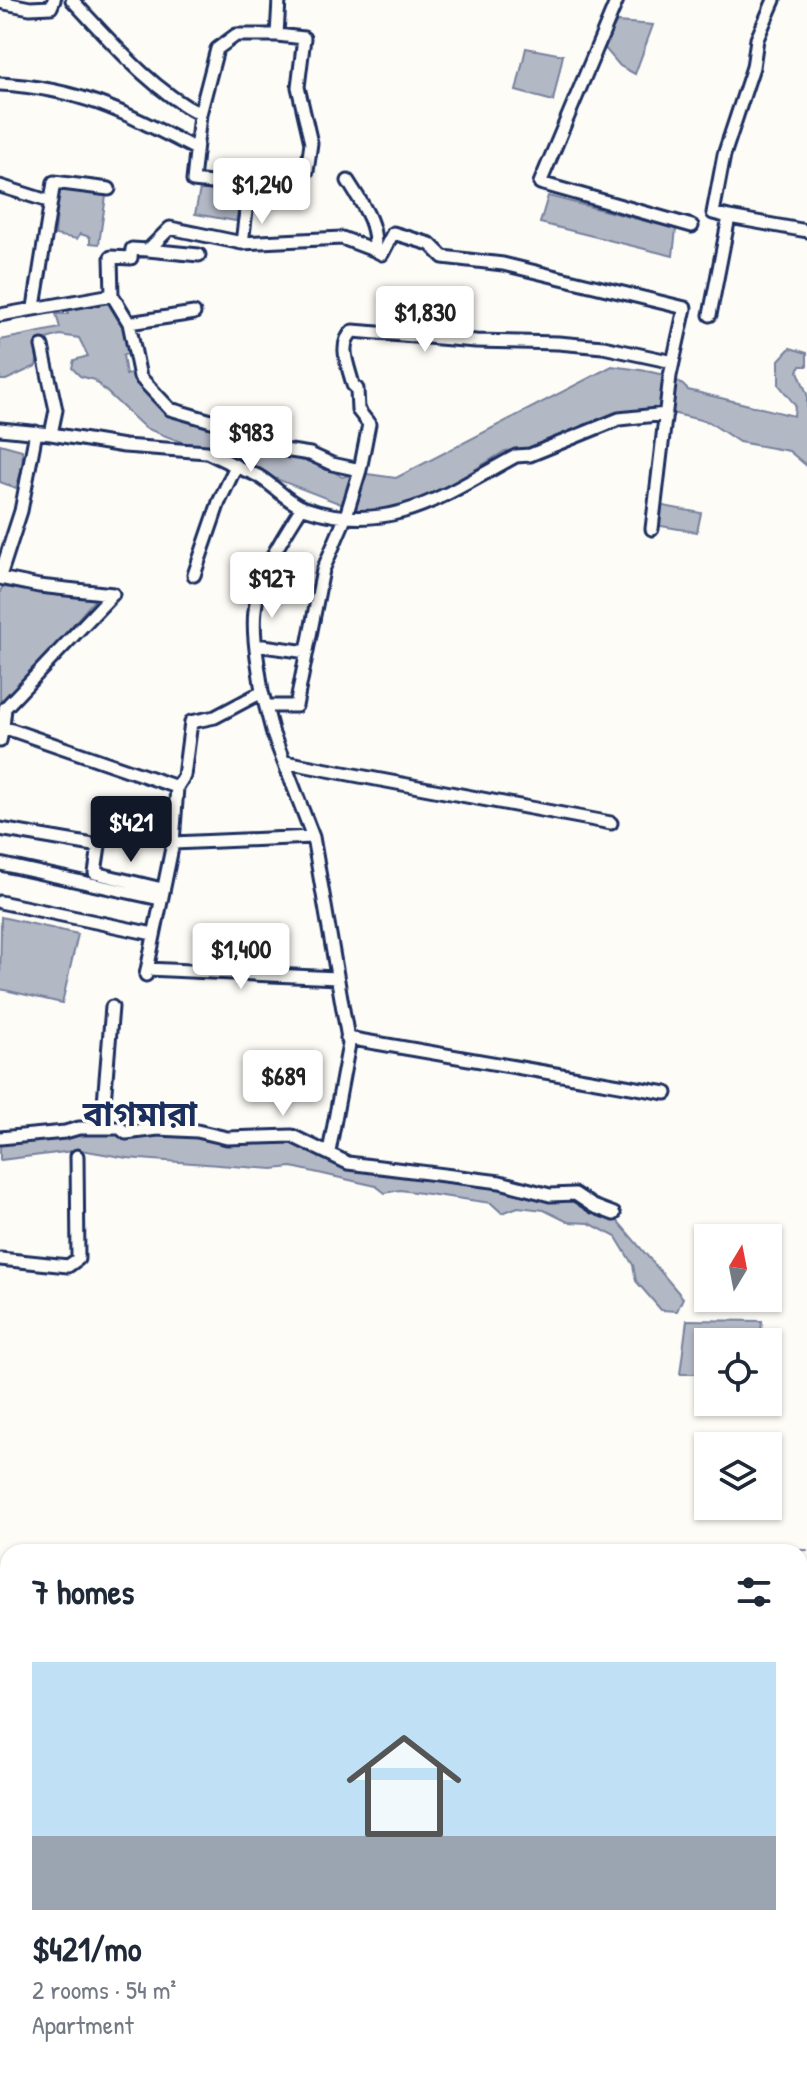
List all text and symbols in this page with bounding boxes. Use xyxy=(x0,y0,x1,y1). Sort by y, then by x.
pin: $1,240 xyxy=(197,158,327,226)
text: $1,240 xyxy=(231,166,293,201)
pin: $1,830 xyxy=(360,286,490,354)
text: $1,830 xyxy=(394,294,456,329)
pin: $983 xyxy=(204,406,298,474)
text: $983 xyxy=(228,414,274,449)
pin: $927 xyxy=(225,552,319,620)
text: $927 xyxy=(248,560,296,595)
pin: $421 xyxy=(84,796,178,864)
text: $421 xyxy=(109,804,153,839)
pin: $1,400 xyxy=(176,923,306,991)
text: $1,400 xyxy=(211,931,271,966)
pin: $689 xyxy=(236,1050,330,1118)
text: $689 xyxy=(261,1058,305,1093)
district label: বাগমারা xyxy=(82,1091,198,1137)
north arrow xyxy=(694,1224,782,1312)
map controls xyxy=(694,1224,782,1520)
button: locate xyxy=(694,1328,782,1416)
button: layers xyxy=(694,1432,782,1520)
text: 7 homes xyxy=(32,1569,134,1615)
icon: filters xyxy=(732,1570,776,1614)
icon: home xyxy=(332,1714,476,1858)
text: $421/mo xyxy=(32,1926,141,1972)
text: 2 rooms · 54 m² xyxy=(32,1972,176,2007)
text: Apartment xyxy=(32,2007,134,2042)

